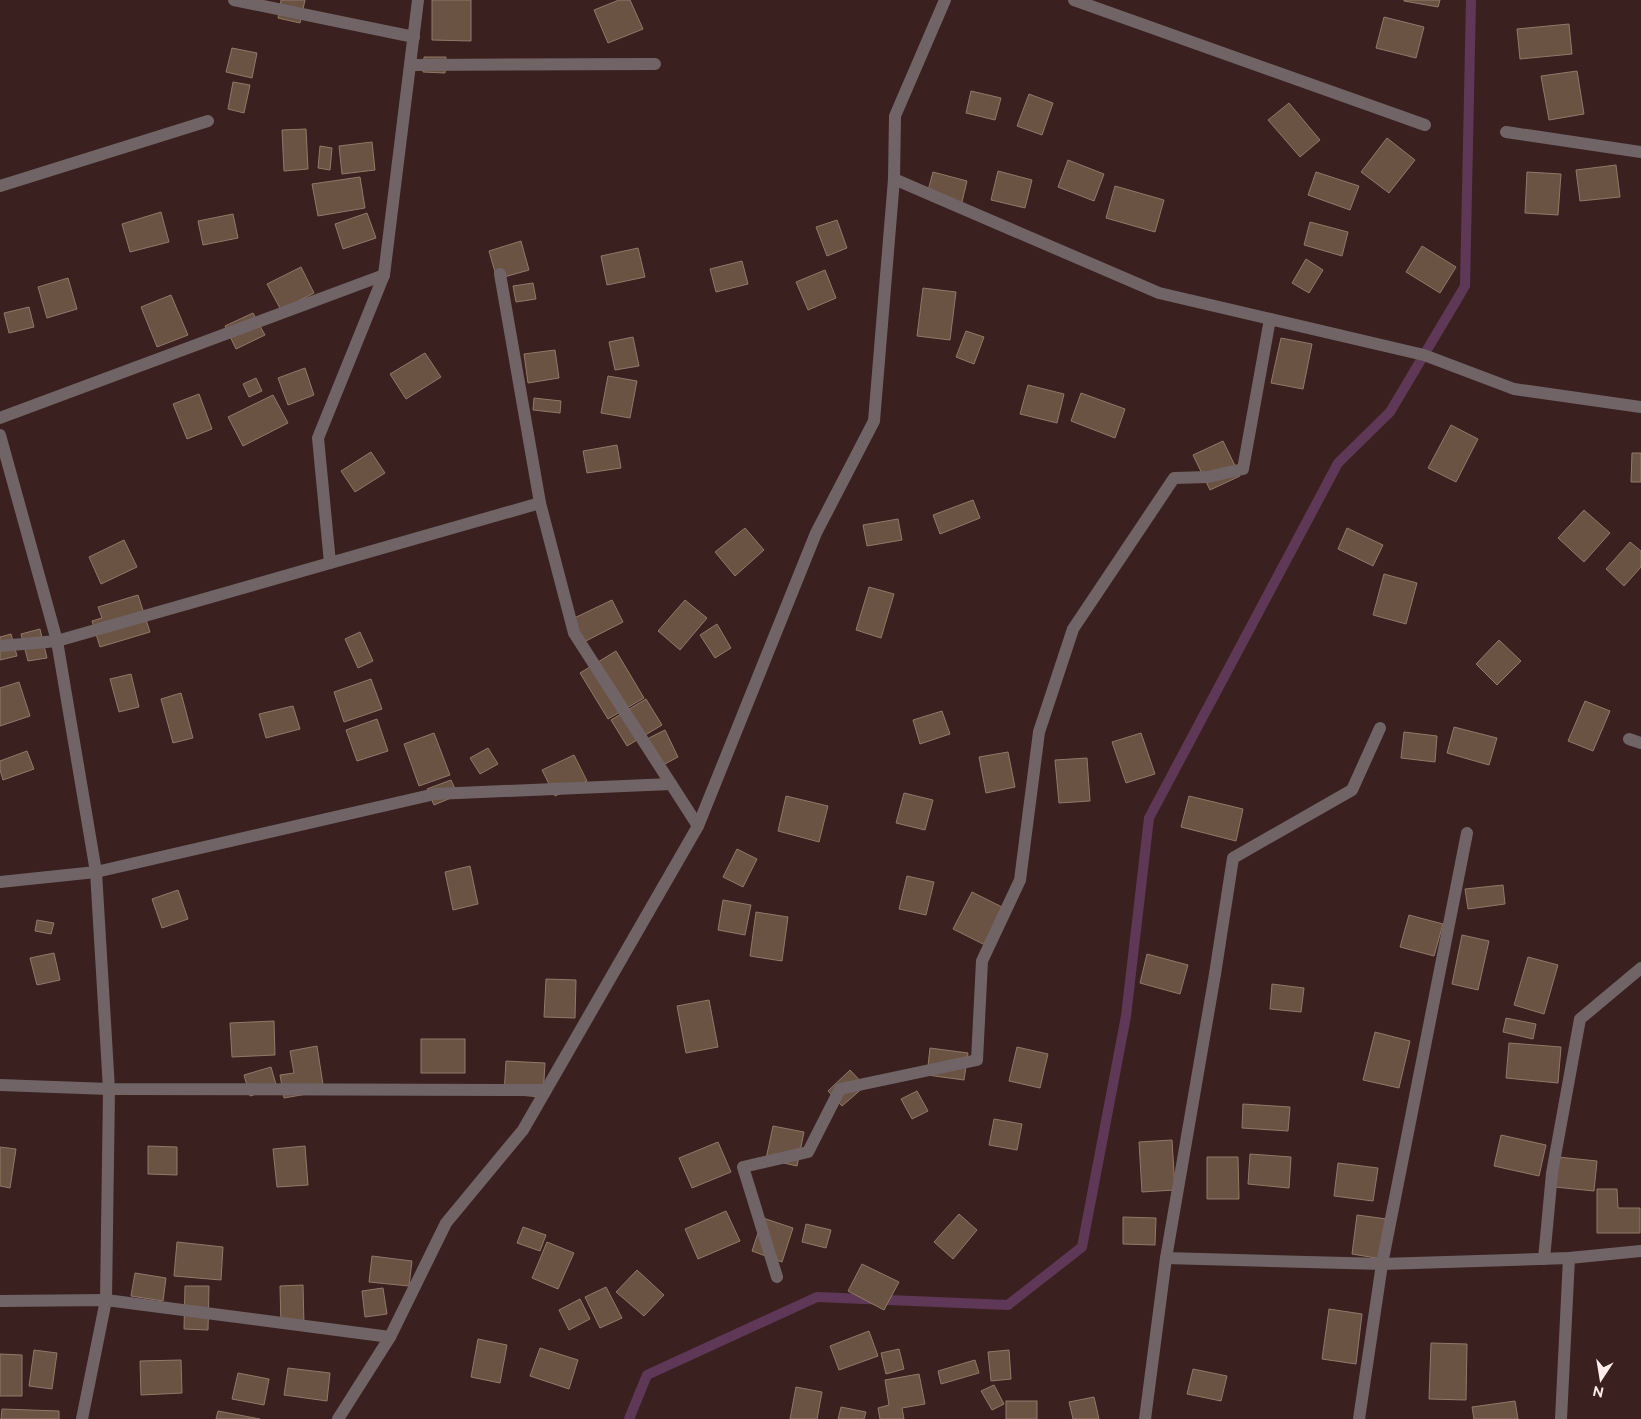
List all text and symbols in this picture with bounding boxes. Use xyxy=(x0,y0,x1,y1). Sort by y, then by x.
north arrow xyxy=(1576,1354,1626,1404)
text: N xyxy=(1591,1383,1605,1401)

